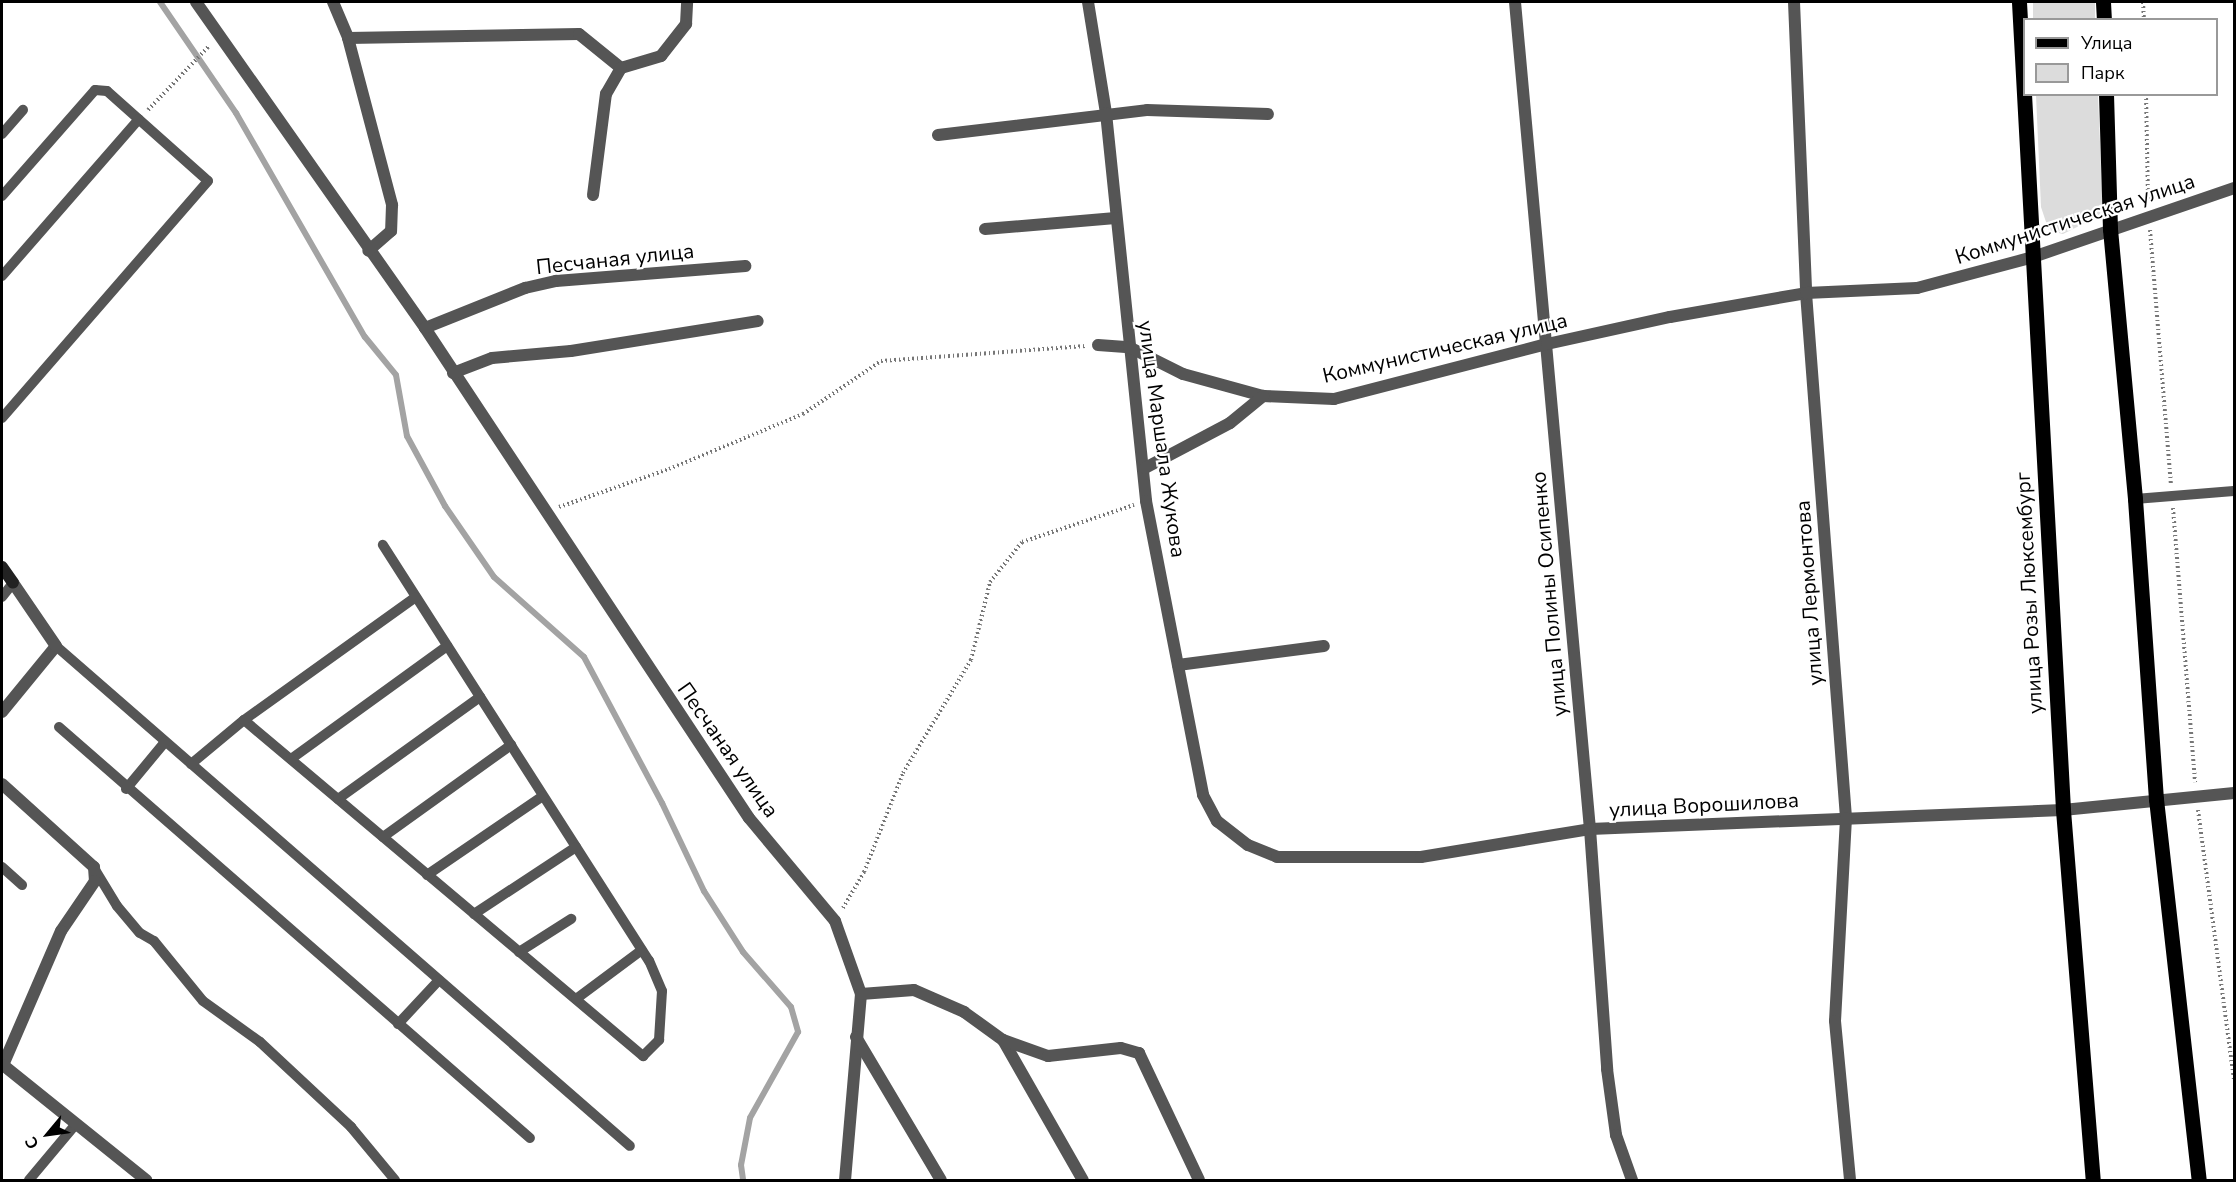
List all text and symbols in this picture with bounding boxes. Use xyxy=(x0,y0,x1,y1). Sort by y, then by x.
legend xyxy=(2023,18,2218,96)
text: Улица xyxy=(2081,31,2132,55)
text: Парк xyxy=(2081,61,2124,85)
street label: Коммунистическая улица xyxy=(1952,168,2198,270)
street label: Песчаная улица xyxy=(535,238,695,280)
street label: Коммунистическая улица xyxy=(1320,308,1570,388)
street label: улица Маршала Жукова xyxy=(1133,319,1191,559)
street label: улица Полины Осипенко xyxy=(1526,470,1572,718)
street label: улица Розы Люксембург xyxy=(2010,471,2048,715)
street label: улица Лермонтова xyxy=(1790,500,1828,686)
street label: Песчаная улица xyxy=(672,678,784,822)
street label: улица Ворошилова xyxy=(1608,787,1800,823)
north arrow xyxy=(18,1104,78,1164)
text: С xyxy=(20,1133,45,1153)

